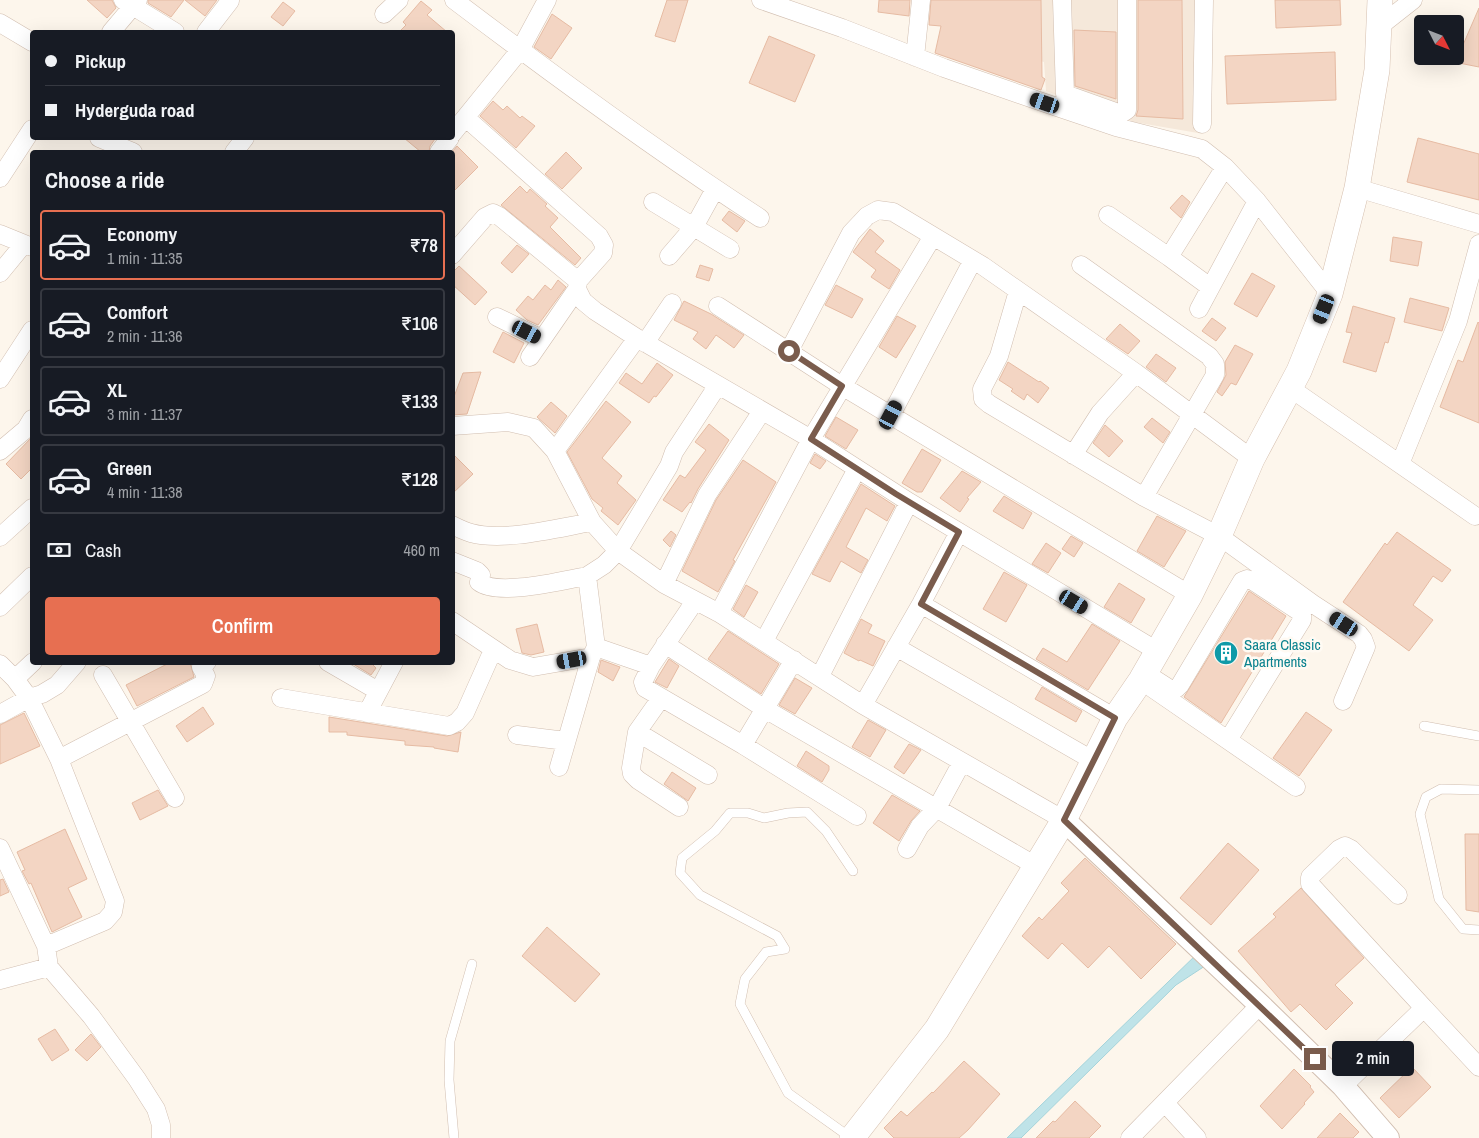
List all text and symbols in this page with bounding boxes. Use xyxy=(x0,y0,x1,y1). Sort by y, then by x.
north arrow xyxy=(1414,15,1464,65)
map controls xyxy=(1414,15,1464,65)
text: Pickup xyxy=(75,48,126,74)
car xyxy=(1028,91,1061,115)
text: Hyderguda road xyxy=(75,97,194,123)
text: Choose a ride xyxy=(45,165,164,195)
text: Economy xyxy=(107,221,177,247)
icon: car xyxy=(47,223,92,268)
text: ₹78 xyxy=(410,232,438,258)
text: 1 min · 11:35 xyxy=(107,247,183,269)
car xyxy=(1311,292,1336,326)
text: Comfort xyxy=(107,299,168,325)
icon: car xyxy=(47,301,92,346)
text: ₹106 xyxy=(401,310,438,336)
car xyxy=(510,319,543,345)
text: 2 min · 11:36 xyxy=(107,325,183,347)
route start xyxy=(778,340,800,362)
text: XL xyxy=(107,377,127,403)
icon: car xyxy=(47,379,92,424)
text: ₹133 xyxy=(401,388,438,414)
car xyxy=(877,398,904,432)
text: 3 min · 11:37 xyxy=(107,403,183,425)
text: Green xyxy=(107,455,152,481)
icon: car xyxy=(47,457,92,502)
text: ₹128 xyxy=(401,466,438,492)
text: 4 min · 11:38 xyxy=(107,481,183,503)
icon: cash xyxy=(45,536,73,564)
text: Cash xyxy=(85,537,121,563)
text: 460 m xyxy=(404,539,440,561)
car xyxy=(1057,588,1090,616)
button: Confirm xyxy=(45,597,440,655)
car xyxy=(1327,610,1360,638)
place label: Saara Classic Apartments xyxy=(1243,634,1321,672)
building icon: Saara Classic Apartments xyxy=(1213,640,1239,666)
car xyxy=(555,650,588,670)
callout: 2 min xyxy=(1332,1042,1415,1076)
text: 2 min xyxy=(1356,1047,1390,1069)
route end xyxy=(1304,1048,1326,1070)

